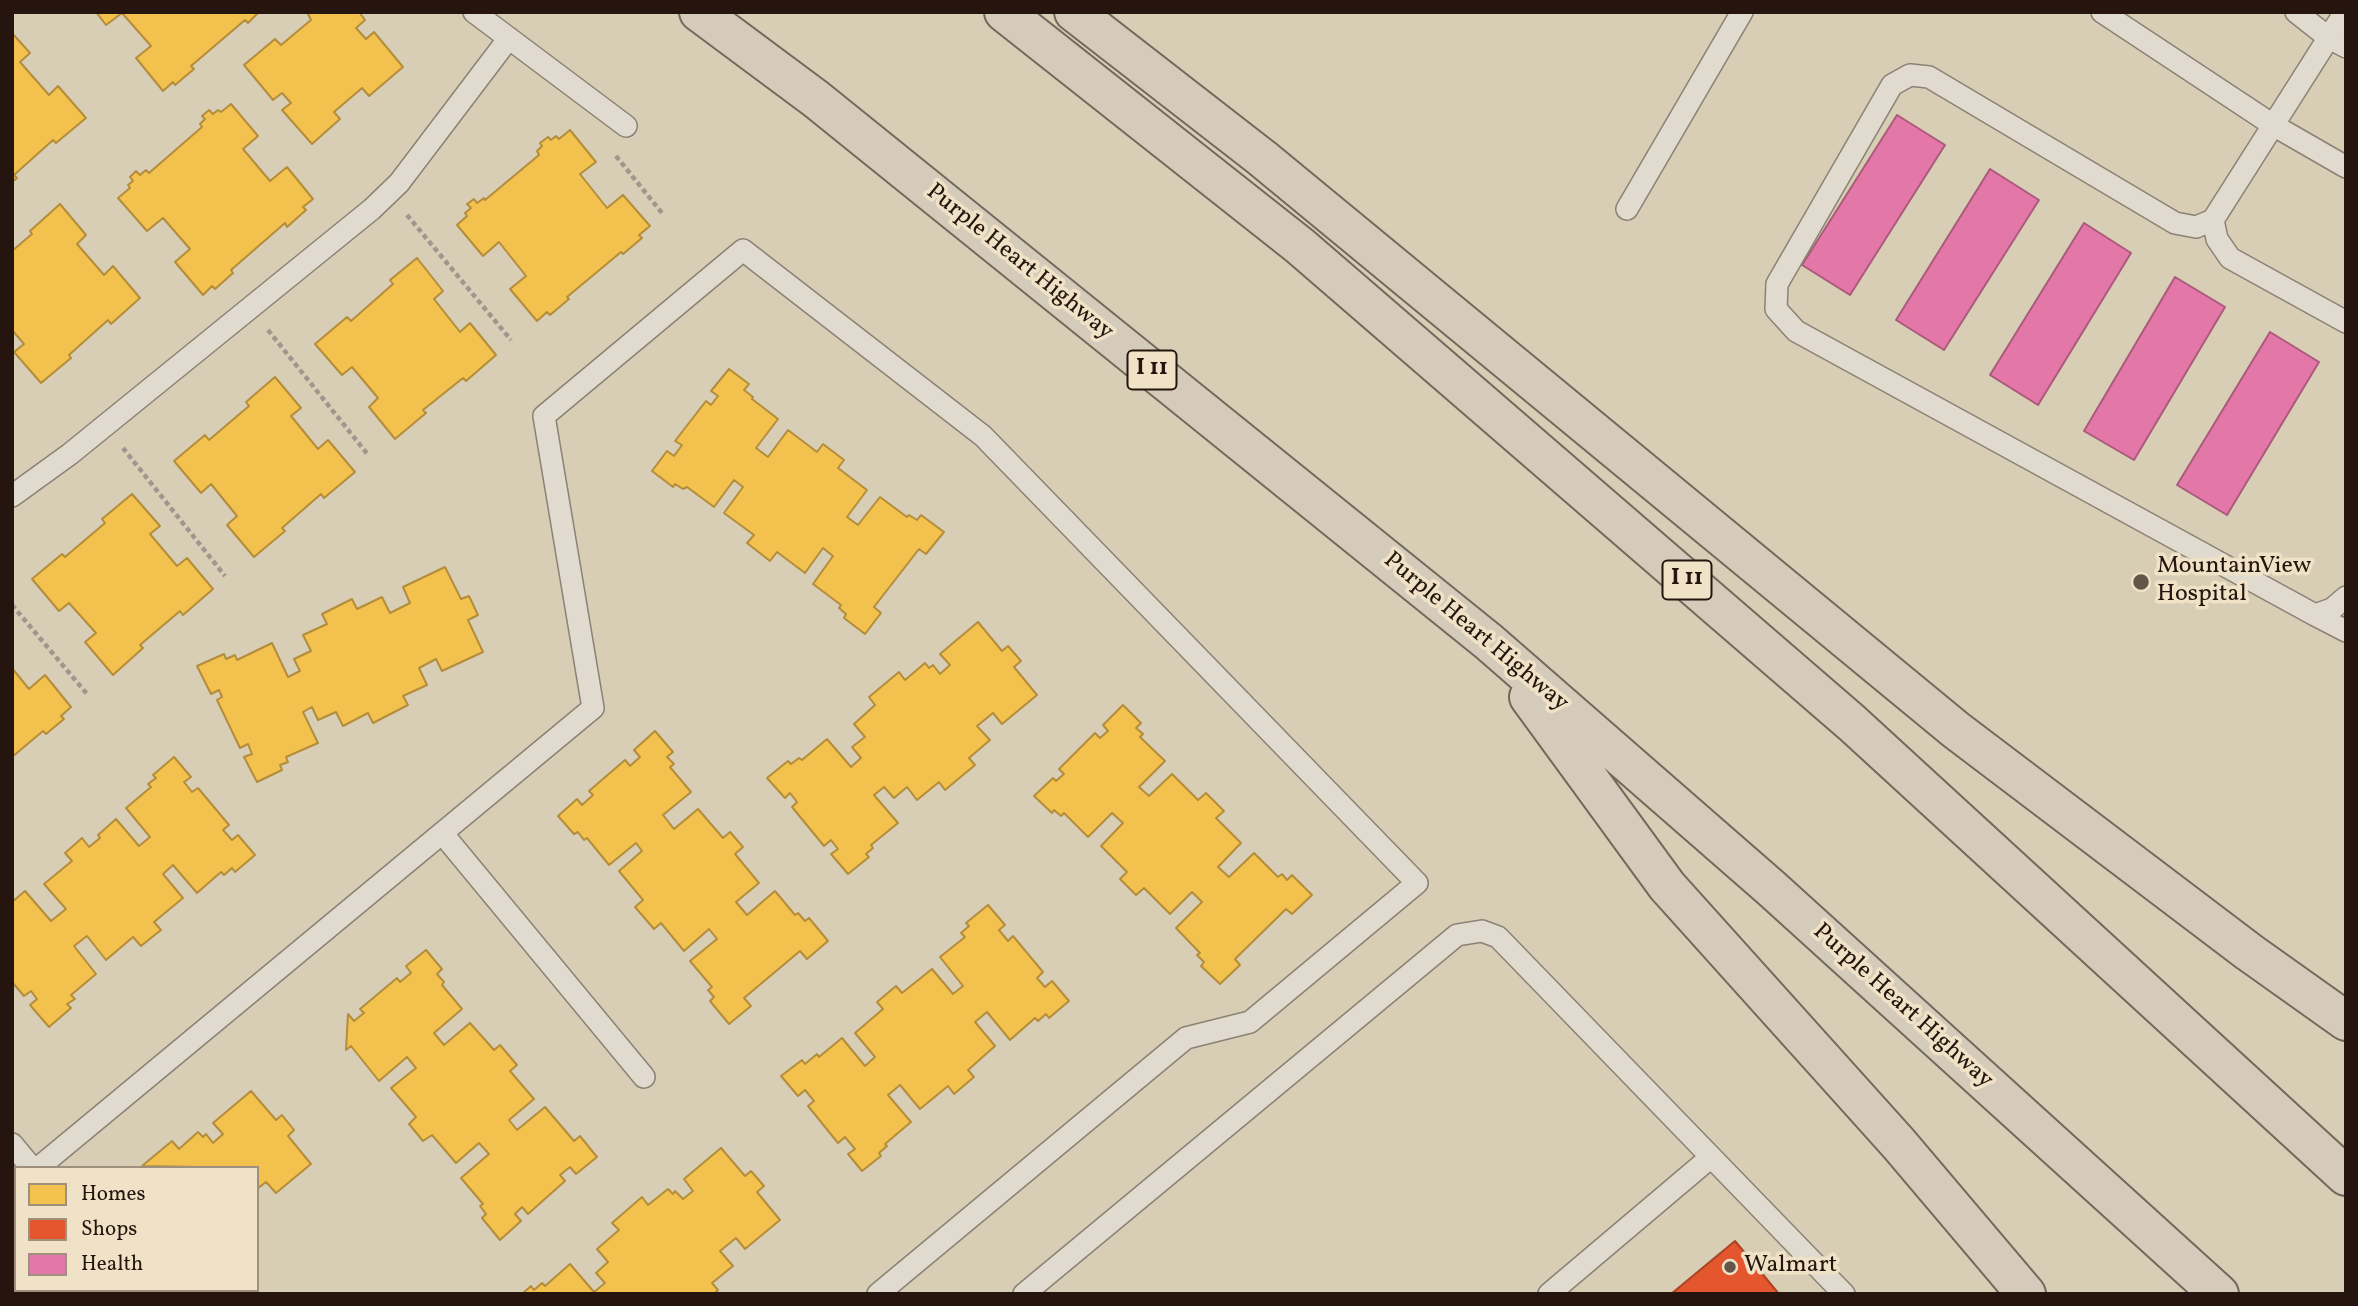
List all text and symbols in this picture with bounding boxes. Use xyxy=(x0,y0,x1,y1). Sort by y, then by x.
street label: Purple Heart Highway xyxy=(919,179,1119,347)
road number: I 11 xyxy=(1128,350,1176,390)
street label: Purple Heart Highway xyxy=(1377,547,1573,719)
place label: MountainView Hospital xyxy=(2157,554,2311,610)
road number: I 11 xyxy=(1662,560,1712,600)
marker: MountainView Hospital xyxy=(2131,572,2151,592)
street label: Purple Heart Highway xyxy=(1806,918,1998,1096)
legend xyxy=(14,1166,259,1292)
text: Homes xyxy=(81,1180,146,1209)
text: Shops xyxy=(81,1215,137,1244)
text: Health xyxy=(81,1250,143,1279)
place label: Walmart xyxy=(1744,1253,1837,1281)
marker: Walmart xyxy=(1722,1259,1738,1275)

